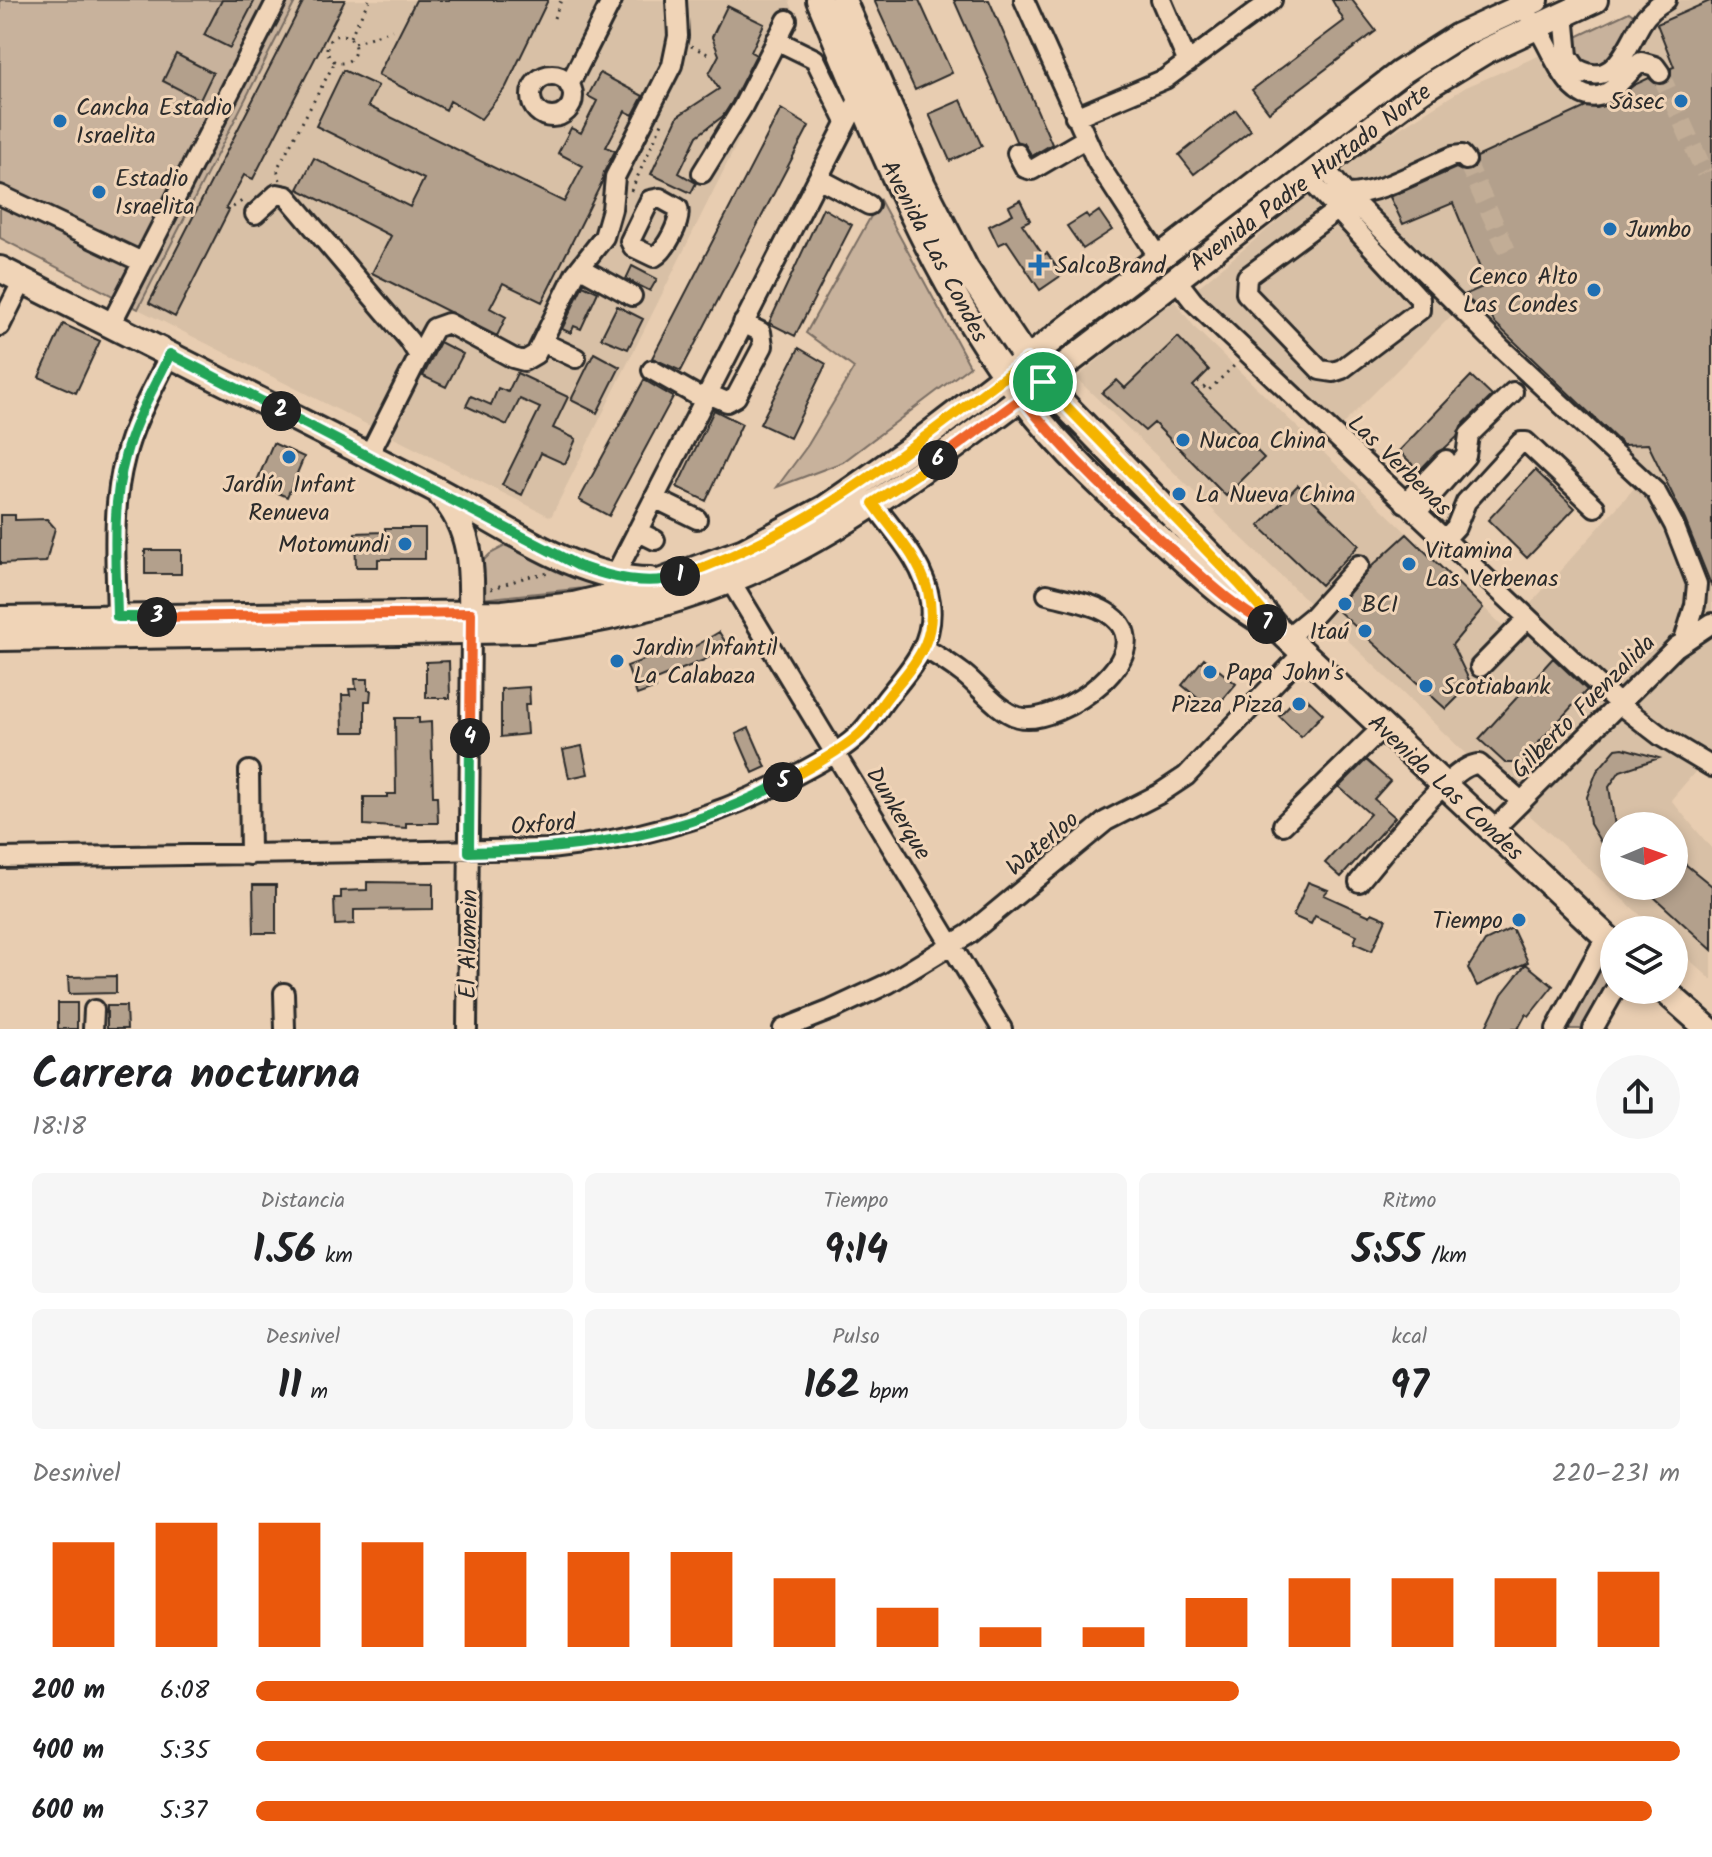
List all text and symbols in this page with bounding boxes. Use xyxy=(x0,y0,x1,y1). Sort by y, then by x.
street label: Avenida Padre Hurtado Norte xyxy=(1181,74,1441,283)
place label: 5àsec xyxy=(1609,83,1665,122)
place label: Cancha Estadio Israelita xyxy=(76,89,232,156)
marker: 5àsec xyxy=(1672,92,1690,110)
marker: Cancha Estadio Israelita xyxy=(51,112,69,130)
street label: Avenida Las Condes xyxy=(869,153,998,350)
place label: Estadio Israelita xyxy=(115,160,195,227)
marker: Estadio Israelita xyxy=(90,183,108,201)
place label: Jumbo xyxy=(1626,211,1691,250)
marker: Jumbo xyxy=(1601,220,1619,238)
place label: SalcoBrand xyxy=(1055,247,1167,286)
marker: SalcoBrand xyxy=(1030,256,1048,274)
place label: Cenco Alto Las Condes xyxy=(1463,258,1578,325)
marker: Cenco Alto Las Condes xyxy=(1585,281,1603,299)
pin xyxy=(1009,348,1077,416)
icon: arrive xyxy=(1021,360,1065,404)
pin: 2 xyxy=(261,391,301,431)
text: 2 xyxy=(275,393,287,428)
street label: Las Verbenas xyxy=(1337,406,1460,526)
place label: Nucoa China xyxy=(1199,422,1326,461)
marker: Nucoa China xyxy=(1174,431,1192,449)
pin: 6 xyxy=(918,440,958,480)
text: 6 xyxy=(932,442,944,477)
marker: Jardín Infant Renueva xyxy=(280,448,298,466)
place label: Jardín Infant Renueva xyxy=(222,466,356,533)
place label: La Nueva China xyxy=(1195,476,1356,515)
marker: La Nueva China xyxy=(1170,485,1188,503)
place label: Motomundi xyxy=(278,526,390,565)
place label: Vitamina Las Verbenas xyxy=(1425,532,1558,599)
marker: Motomundi xyxy=(396,535,414,553)
marker: Vitamina Las Verbenas xyxy=(1400,555,1418,573)
pin: 1 xyxy=(660,556,700,596)
text: 1 xyxy=(677,558,683,593)
place label: BCI xyxy=(1361,586,1398,625)
marker: BCI xyxy=(1336,595,1354,613)
pin: 3 xyxy=(137,597,177,637)
text: 3 xyxy=(151,599,163,634)
pin: 7 xyxy=(1247,604,1287,644)
text: 7 xyxy=(1262,606,1272,641)
place label: Itaú xyxy=(1310,613,1349,652)
marker: Itaú xyxy=(1356,622,1374,640)
street label: Gilberto Fuenzalida xyxy=(1502,625,1666,789)
place label: Jardin Infantil La Calabaza xyxy=(633,629,778,696)
marker: Jardin Infantil La Calabaza xyxy=(608,652,626,670)
place label: Papa John's xyxy=(1226,654,1344,693)
marker: Papa John's xyxy=(1201,663,1219,681)
place label: Scotiabank xyxy=(1442,668,1551,707)
marker: Scotiabank xyxy=(1417,677,1435,695)
place label: Pizza Pizza xyxy=(1171,686,1283,725)
marker: Pizza Pizza xyxy=(1290,695,1308,713)
street label: Avenida Las Condes xyxy=(1358,705,1532,871)
pin: 4 xyxy=(450,718,490,758)
text: 4 xyxy=(464,720,476,755)
street label: Dunkerque xyxy=(854,759,941,868)
pin: 5 xyxy=(763,762,803,802)
text: 5 xyxy=(777,764,789,799)
street label: Waterloo xyxy=(998,802,1088,887)
street label: Oxford xyxy=(509,804,578,847)
north arrow xyxy=(1600,812,1688,900)
map controls xyxy=(1600,812,1688,1004)
street label: El Alamein xyxy=(449,889,490,999)
place label: Tiempo xyxy=(1432,902,1503,941)
marker: Tiempo xyxy=(1510,911,1528,929)
button: layers xyxy=(1600,916,1688,1004)
text: Carrera nocturna xyxy=(32,1041,360,1111)
button: share xyxy=(1596,1055,1680,1139)
text: 18:18 xyxy=(32,1106,86,1148)
text: Distancia xyxy=(260,1184,345,1219)
text: Tiempo xyxy=(824,1184,888,1219)
text: Ritmo xyxy=(1382,1184,1436,1219)
text: 1.56 xyxy=(253,1219,316,1283)
text: 9:14 xyxy=(824,1219,888,1283)
text: 5:55 xyxy=(1352,1219,1422,1283)
text: km xyxy=(316,1239,353,1274)
text: /km xyxy=(1422,1239,1467,1274)
text: Desnivel xyxy=(265,1320,340,1355)
text: Pulso xyxy=(832,1320,880,1355)
text: kcal xyxy=(1391,1320,1427,1355)
text: 11 xyxy=(277,1355,302,1419)
text: 162 xyxy=(803,1355,860,1419)
text: 97 xyxy=(1390,1355,1429,1419)
text: m xyxy=(302,1375,328,1410)
text: bpm xyxy=(860,1375,909,1410)
text: Desnivel xyxy=(32,1453,121,1495)
text: 220–231 m xyxy=(1552,1453,1680,1495)
text: 200 m xyxy=(32,1670,105,1712)
text: 6:08 xyxy=(160,1670,210,1712)
text: 400 m xyxy=(32,1730,104,1772)
text: 5:35 xyxy=(160,1730,209,1772)
text: 600 m xyxy=(32,1790,104,1832)
text: 5:37 xyxy=(160,1790,207,1832)

